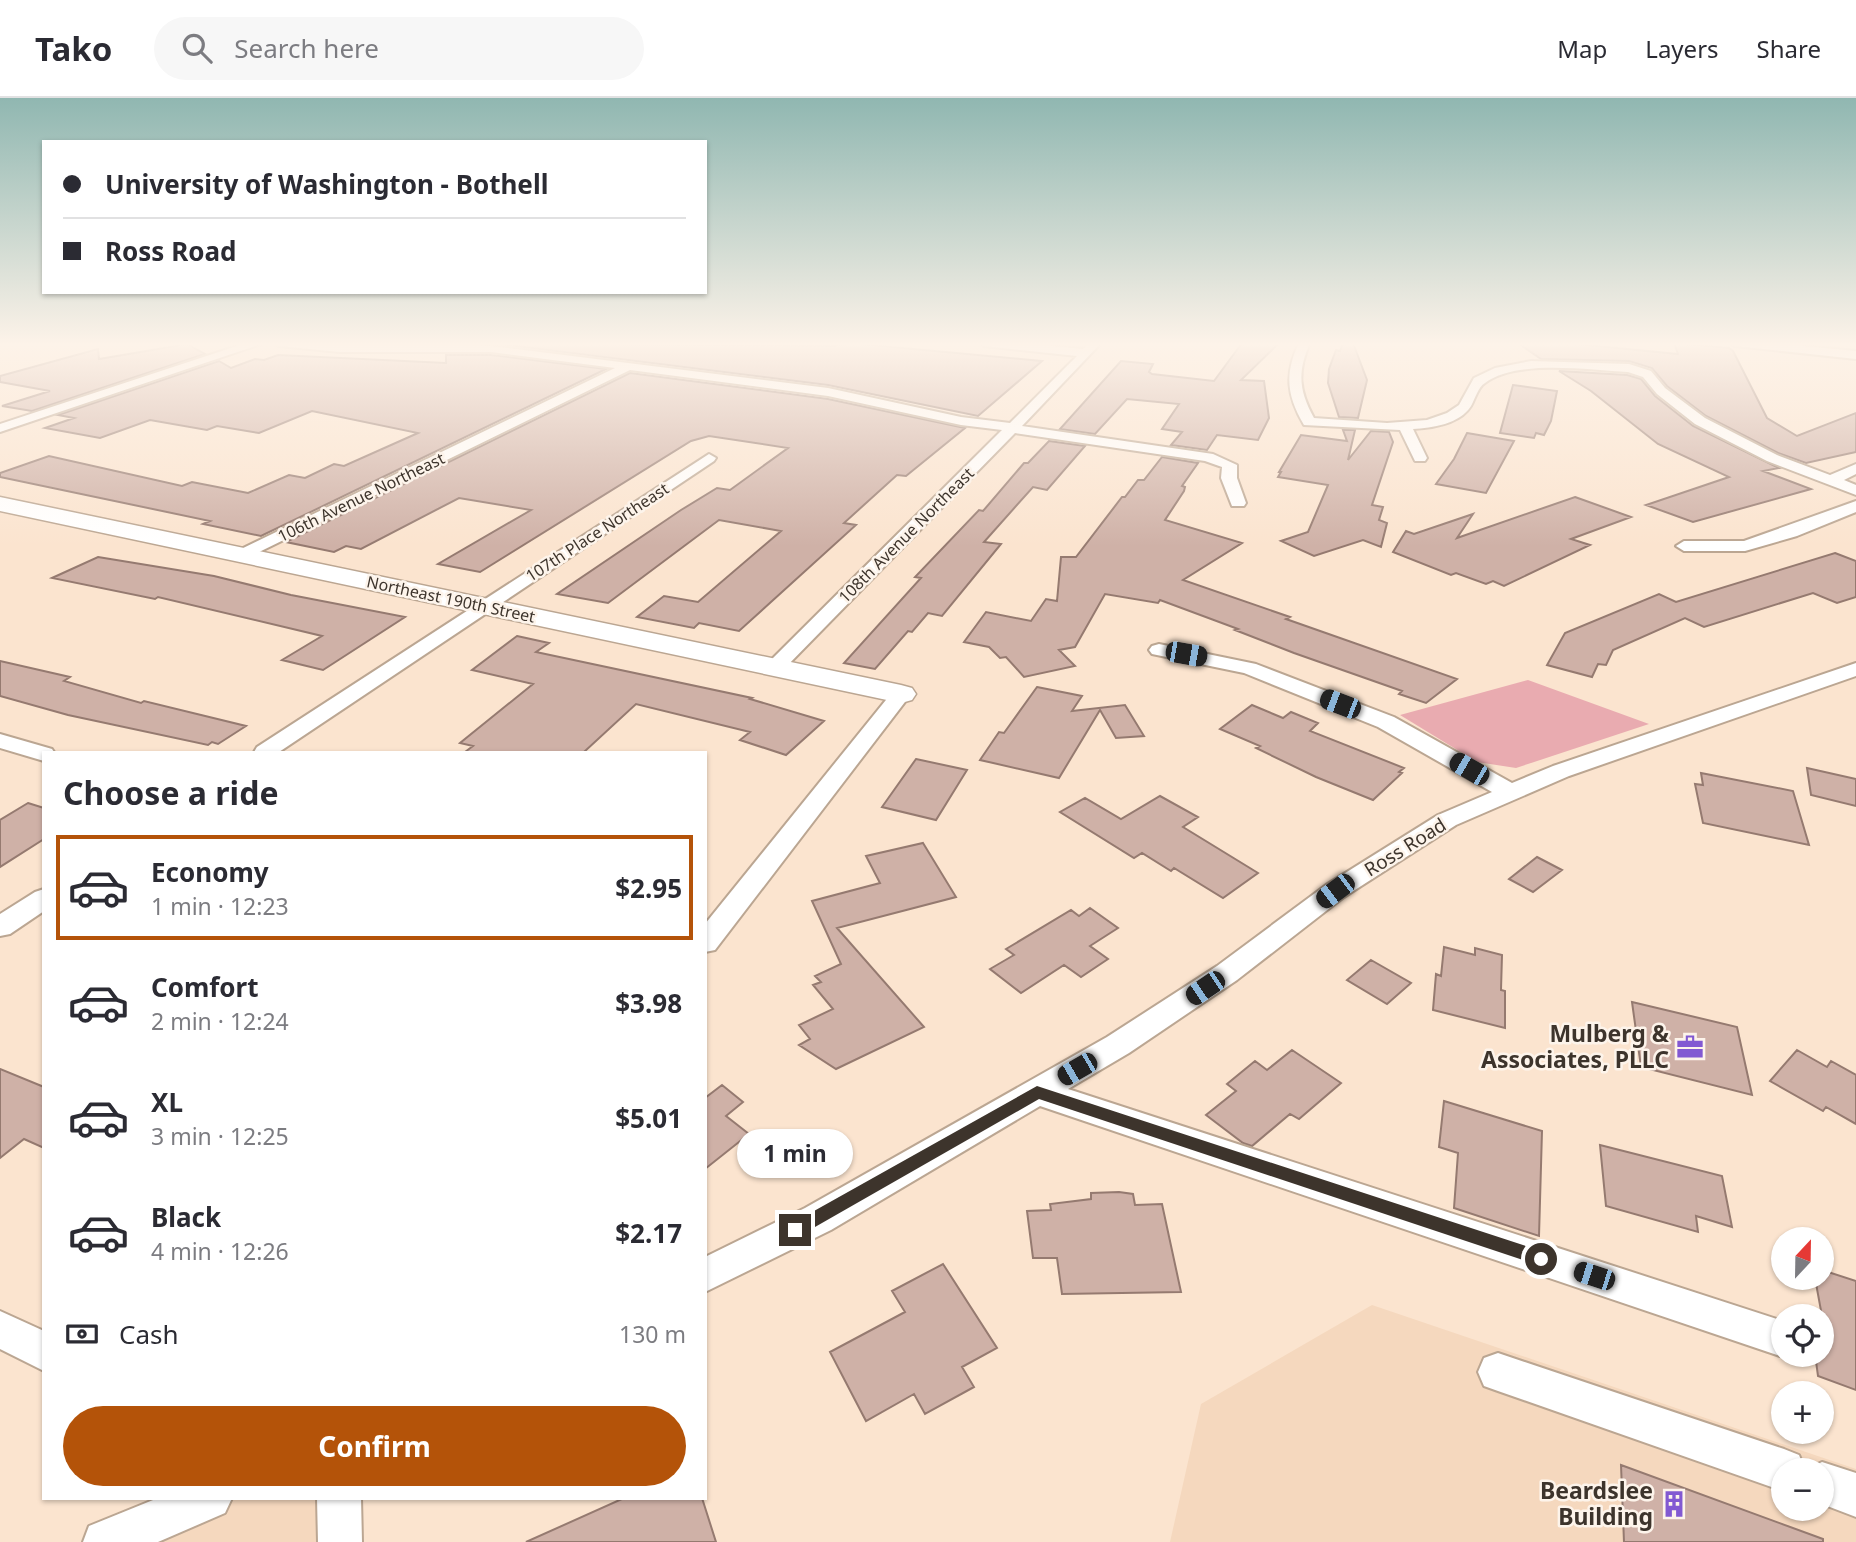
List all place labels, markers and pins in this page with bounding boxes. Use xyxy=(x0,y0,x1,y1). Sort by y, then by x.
place label: Mulberg & Associates, PLLC xyxy=(1481,1017,1670,1075)
office icon: Mulberg & Associates, PLLC xyxy=(1675,1032,1705,1062)
place label: Beardslee Building xyxy=(1540,1474,1653,1532)
building icon: Beardslee Building xyxy=(1659,1489,1689,1519)

